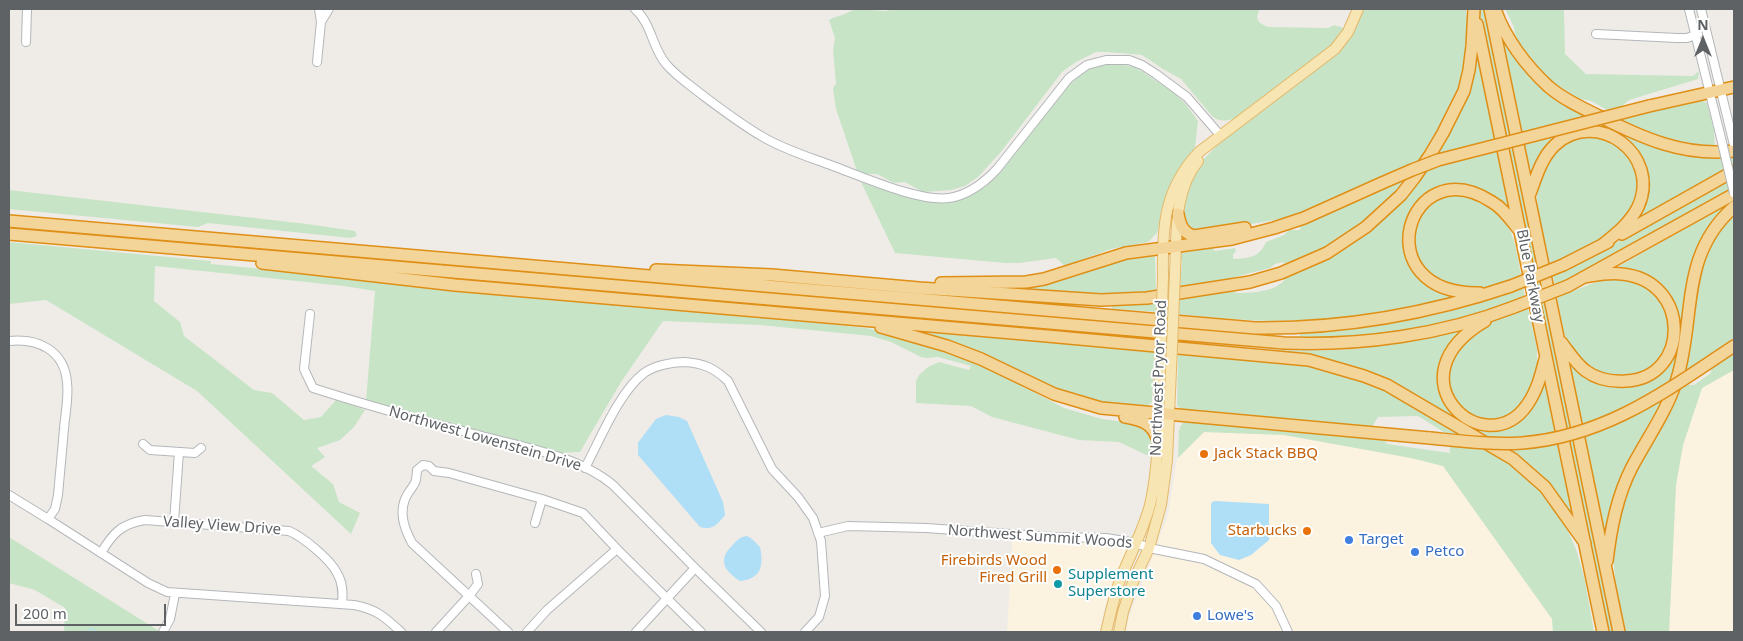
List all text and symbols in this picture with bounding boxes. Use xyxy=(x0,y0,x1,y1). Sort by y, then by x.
north arrow xyxy=(1678,15,1728,65)
text: N xyxy=(1697,15,1709,34)
street label: Blue Parkway xyxy=(1512,228,1548,324)
street label: Northwest Pryor Road xyxy=(1147,300,1171,456)
street label: Northwest Lowenstein Drive xyxy=(387,403,583,475)
place label: Jack Stack BBQ xyxy=(1214,445,1318,463)
marker: Jack Stack BBQ xyxy=(1198,448,1210,460)
street label: Valley View Drive xyxy=(162,513,282,539)
street label: Northwest Summit Woods xyxy=(947,522,1133,552)
place label: Starbucks xyxy=(1228,522,1297,540)
marker: Starbucks xyxy=(1301,525,1313,537)
place label: Target xyxy=(1359,531,1404,549)
marker: Target xyxy=(1343,534,1355,546)
place label: Petco xyxy=(1425,543,1464,561)
marker: Petco xyxy=(1409,546,1421,558)
place label: Firebirds Wood Fired Grill xyxy=(941,552,1047,587)
marker: Firebirds Wood Fired Grill xyxy=(1051,564,1063,576)
place label: Supplement Superstore xyxy=(1068,566,1153,601)
marker: Supplement Superstore xyxy=(1052,578,1064,590)
scale bar xyxy=(18,594,169,626)
text: 200 m xyxy=(23,603,67,623)
place label: Lowe's xyxy=(1207,607,1254,625)
marker: Lowe's xyxy=(1191,610,1203,622)

